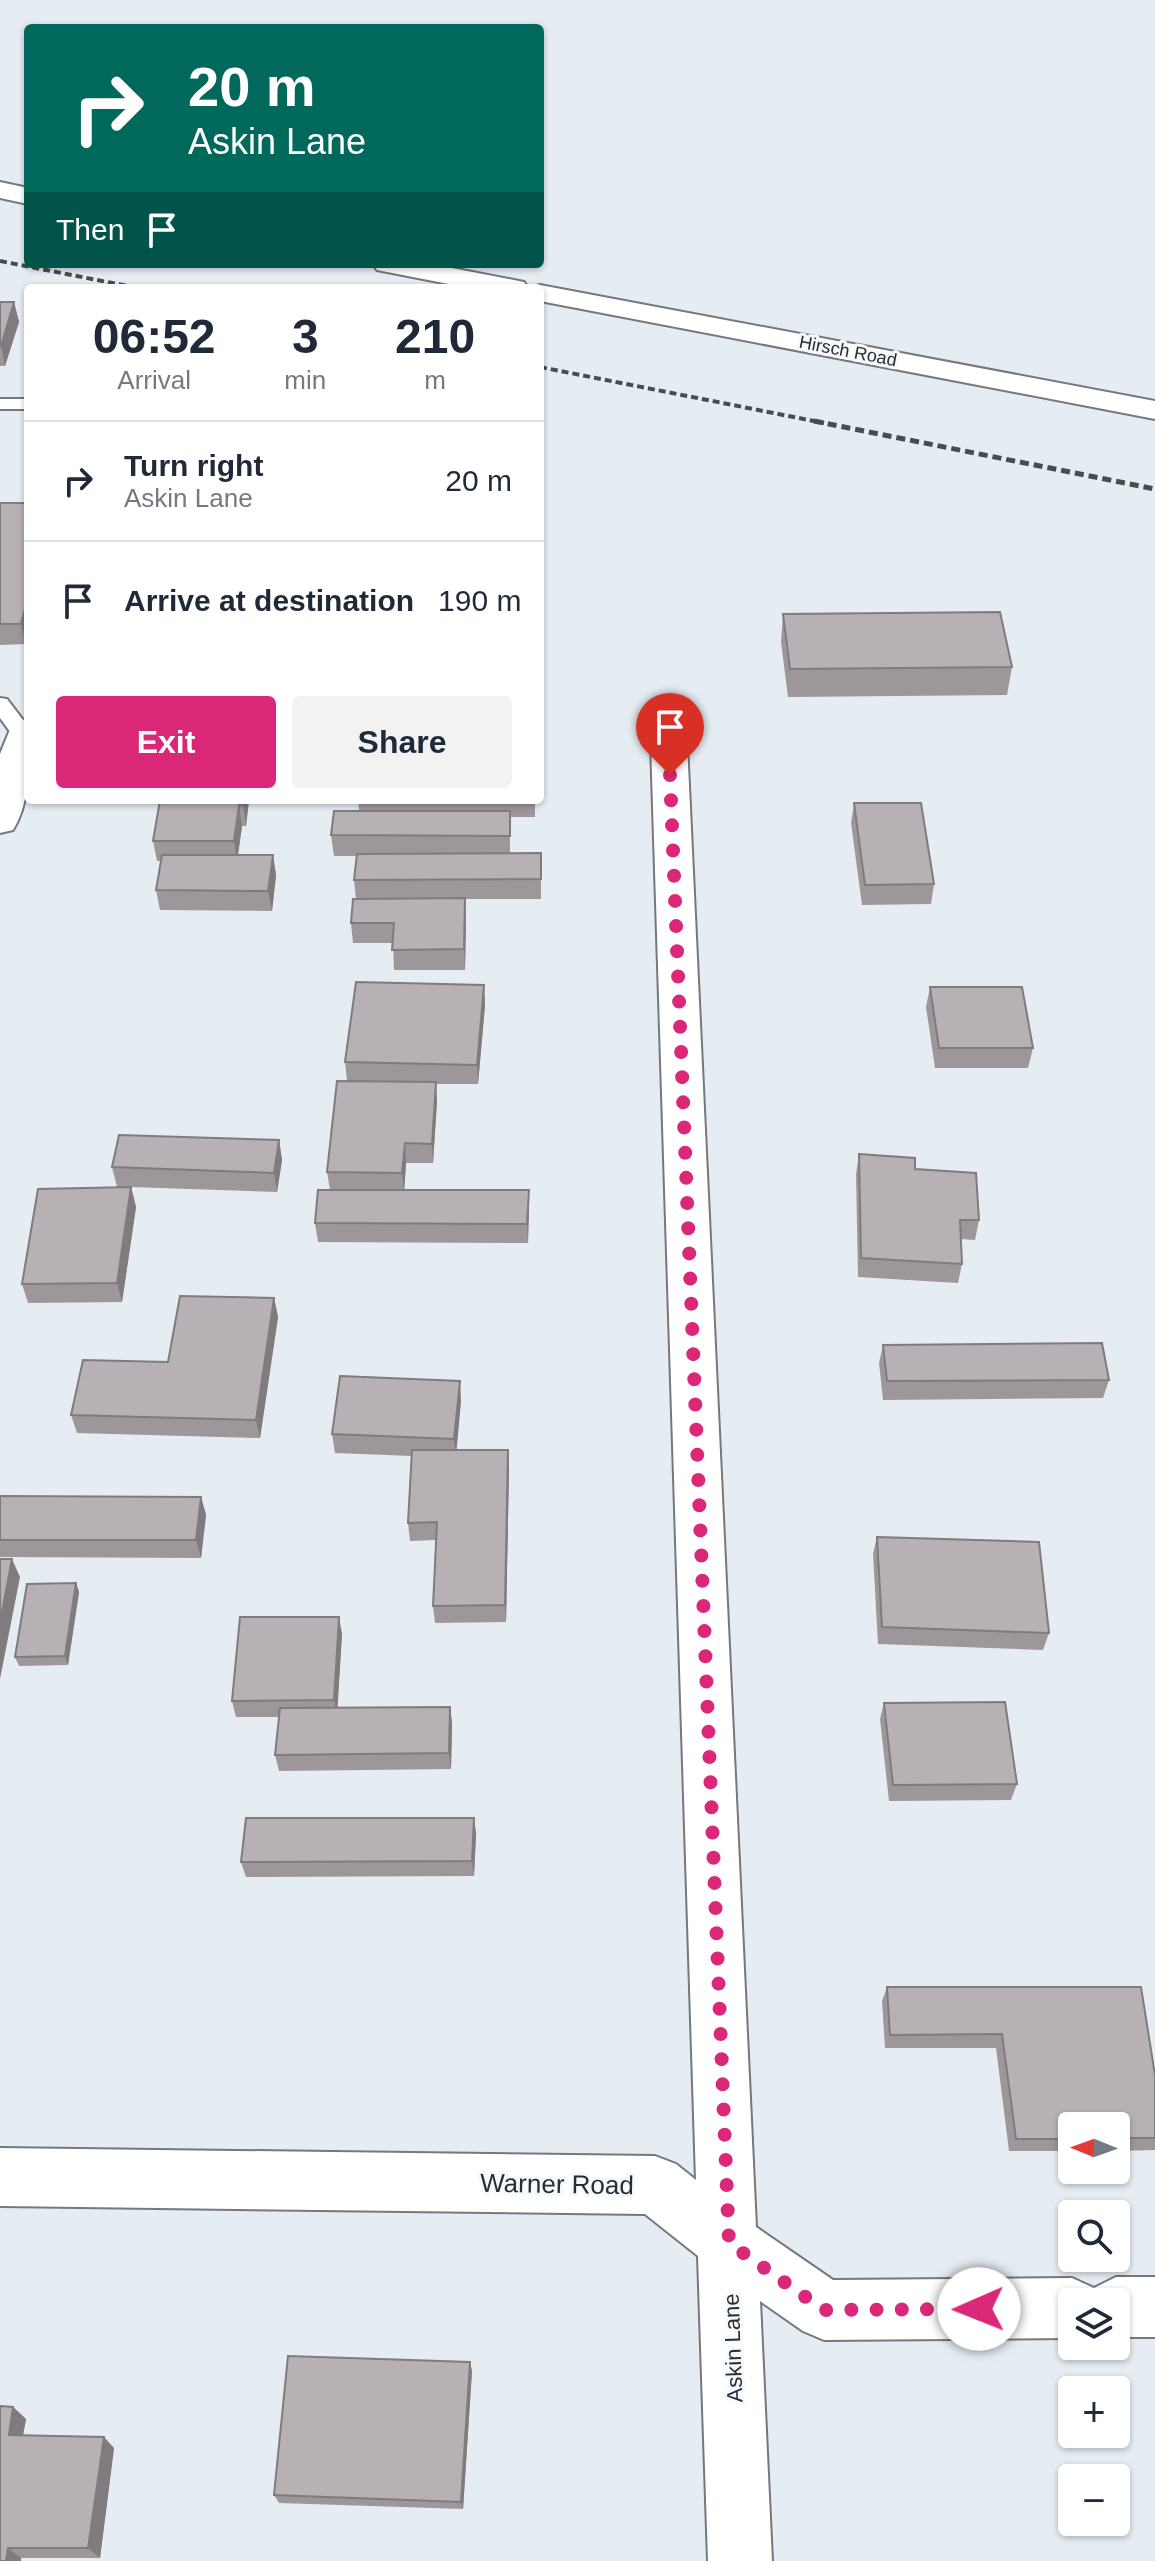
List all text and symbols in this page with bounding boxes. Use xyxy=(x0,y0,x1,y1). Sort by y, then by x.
text: 20 m xyxy=(188,55,316,118)
icon: right xyxy=(56,56,160,160)
text: Askin Lane xyxy=(188,121,366,162)
icon: arrive xyxy=(140,208,184,252)
text: Then xyxy=(56,213,124,246)
text: 06:52 xyxy=(93,310,216,363)
text: 3 xyxy=(292,310,319,363)
text: 210 xyxy=(395,310,475,363)
street label: Hirsch Road xyxy=(797,332,899,370)
text: Arrival xyxy=(117,365,191,395)
text: min xyxy=(284,365,326,395)
text: m xyxy=(424,365,446,395)
text: Turn right xyxy=(124,449,263,482)
icon: right xyxy=(56,459,100,503)
text: 20 m xyxy=(445,464,512,497)
text: Askin Lane xyxy=(124,483,253,513)
icon: arrive xyxy=(56,579,100,623)
text: Arrive at destination xyxy=(124,584,414,617)
text: 190 m xyxy=(438,584,521,617)
pin xyxy=(636,693,704,775)
button: Exit xyxy=(56,696,276,788)
button: Share xyxy=(292,696,512,788)
icon: arrive xyxy=(648,705,692,749)
north arrow xyxy=(1058,2112,1130,2184)
map controls xyxy=(1058,2112,1130,2536)
street label: Warner Road xyxy=(480,2168,634,2200)
button: search xyxy=(1058,2200,1130,2272)
position arrow xyxy=(937,2267,1021,2351)
button: layers xyxy=(1058,2288,1130,2360)
street label: Askin Lane xyxy=(719,2293,747,2403)
button: + xyxy=(1058,2376,1130,2448)
button: − xyxy=(1058,2464,1130,2536)

